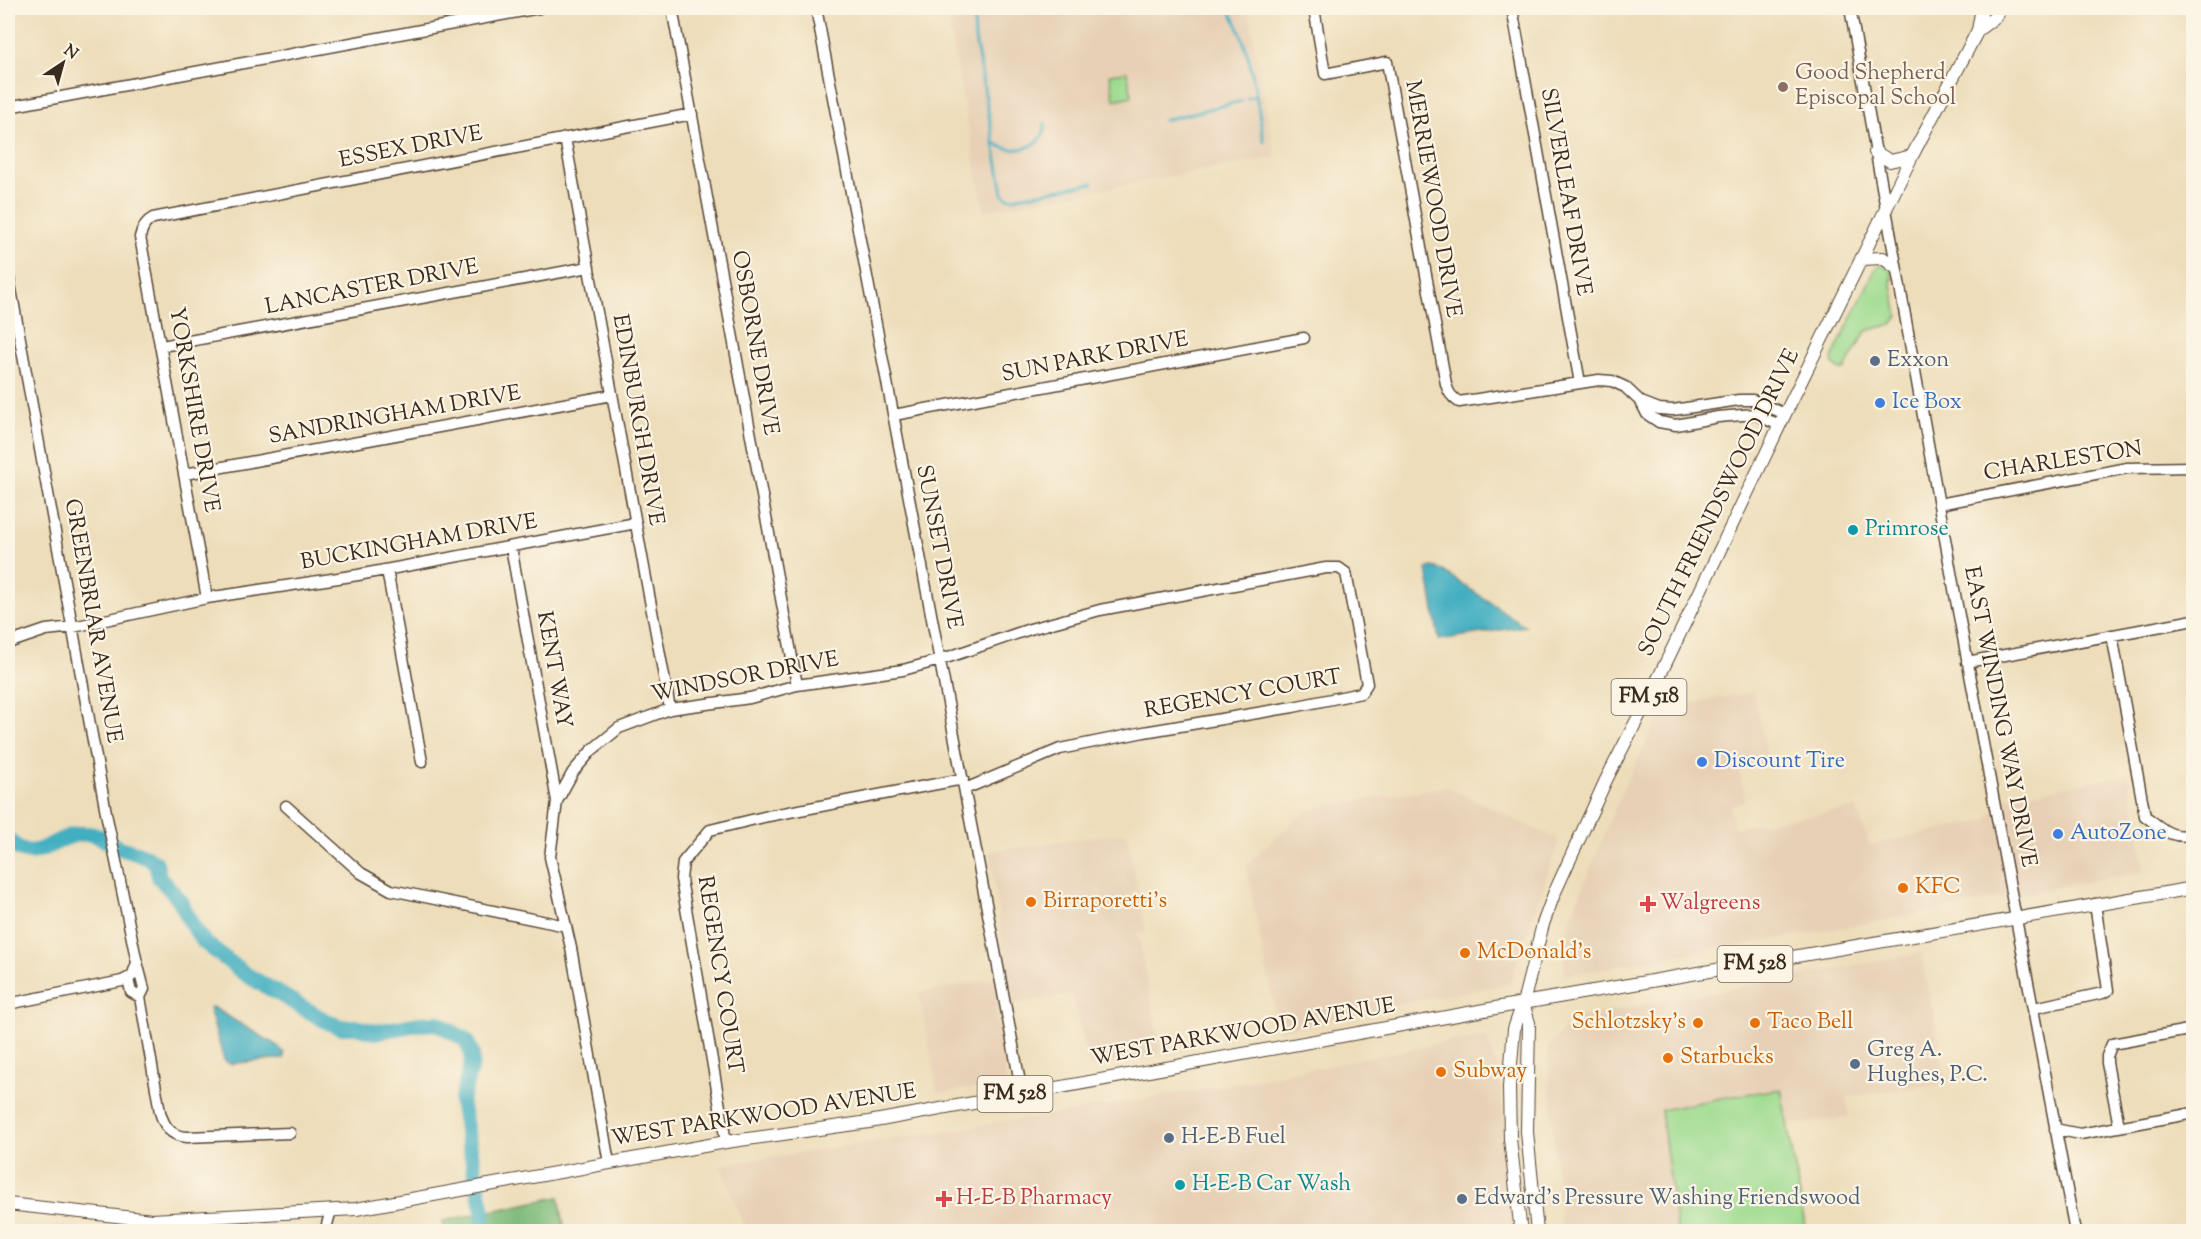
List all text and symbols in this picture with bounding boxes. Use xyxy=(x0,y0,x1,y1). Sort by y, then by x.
north arrow xyxy=(33,33,93,93)
text: N xyxy=(58,40,82,66)
place label: Good Shepherd Episcopal School xyxy=(1795,58,1956,115)
street label: MERRIEWOOD DRIVE xyxy=(1395,78,1469,320)
marker: Good Shepherd Episcopal School xyxy=(1776,80,1790,94)
street label: SILVERLEAF DRIVE xyxy=(1531,86,1599,298)
street label: ESSEX DRIVE xyxy=(337,118,485,178)
street label: OSBORNE DRIVE xyxy=(722,248,786,438)
street label: LANCASTER DRIVE xyxy=(263,252,481,324)
street label: YORKSHIRE DRIVE xyxy=(159,305,227,515)
street label: EDINBURGH DRIVE xyxy=(603,312,671,528)
street label: SUN PARK DRIVE xyxy=(999,324,1191,392)
street label: SOUTH FRIENDSWOOD DRIVE xyxy=(1631,344,1809,662)
place label: Exxon xyxy=(1887,345,1949,377)
marker: Exxon xyxy=(1868,354,1882,368)
street label: SANDRINGHAM DRIVE xyxy=(266,378,524,454)
place label: Ice Box xyxy=(1892,387,1962,419)
marker: Ice Box xyxy=(1873,396,1887,410)
street label: CHARLESTON xyxy=(1982,434,2144,490)
street label: SUNSET DRIVE xyxy=(906,462,970,632)
street label: GREENBRIAR AVENUE xyxy=(55,496,129,746)
street label: BUCKINGHAM DRIVE xyxy=(298,506,540,580)
place label: Primrose xyxy=(1865,514,1949,546)
marker: Primrose xyxy=(1846,523,1860,537)
street label: EAST WINDING WAY DRIVE xyxy=(1954,564,2044,870)
street label: KENT WAY xyxy=(527,609,579,731)
street label: WINDSOR DRIVE xyxy=(648,644,842,712)
street label: REGENCY COURT xyxy=(1142,662,1345,728)
road number: FM 518 xyxy=(1612,679,1686,715)
place label: Discount Tire xyxy=(1714,746,1845,778)
marker: Discount Tire xyxy=(1695,755,1709,769)
place label: AutoZone xyxy=(2070,818,2167,850)
marker: AutoZone xyxy=(2051,827,2065,841)
place label: KFC xyxy=(1915,872,1961,904)
street label: REGENCY COURT xyxy=(688,874,751,1077)
marker: KFC xyxy=(1896,881,1910,895)
place label: Birraporetti's xyxy=(1043,886,1167,918)
place label: Walgreens xyxy=(1660,888,1760,920)
marker: Birraporetti's xyxy=(1024,895,1038,909)
marker: Walgreens xyxy=(1641,897,1655,911)
place label: McDonald's xyxy=(1477,937,1591,969)
marker: McDonald's xyxy=(1458,946,1472,960)
road number: FM 528 xyxy=(1718,946,1792,982)
street label: WEST PARKWOOD AVENUE xyxy=(1088,990,1398,1076)
place label: Schlotzsky's xyxy=(1571,1007,1686,1039)
place label: Taco Bell xyxy=(1767,1007,1853,1039)
marker: Schlotzsky's xyxy=(1691,1016,1705,1030)
marker: Taco Bell xyxy=(1748,1016,1762,1030)
place label: Greg A. Hughes, P.C. xyxy=(1867,1035,1988,1092)
place label: Starbucks xyxy=(1680,1042,1774,1074)
marker: Starbucks xyxy=(1661,1051,1675,1065)
place label: Subway xyxy=(1453,1056,1527,1088)
marker: Greg A. Hughes, P.C. xyxy=(1848,1057,1862,1071)
marker: Subway xyxy=(1434,1065,1448,1079)
street label: WEST PARKWOOD AVENUE xyxy=(609,1076,919,1156)
road number: FM 528 xyxy=(978,1076,1052,1112)
place label: H-E-B Fuel xyxy=(1181,1122,1286,1154)
marker: H-E-B Fuel xyxy=(1162,1131,1176,1145)
place label: H-E-B Car Wash xyxy=(1192,1169,1351,1201)
marker: H-E-B Car Wash xyxy=(1173,1178,1187,1192)
place label: H-E-B Pharmacy xyxy=(956,1183,1112,1215)
place label: Edward’s Pressure Washing Friendswood xyxy=(1474,1183,1860,1215)
marker: H-E-B Pharmacy xyxy=(937,1192,951,1206)
marker: Edward’s Pressure Washing Friendswood xyxy=(1455,1192,1469,1206)

